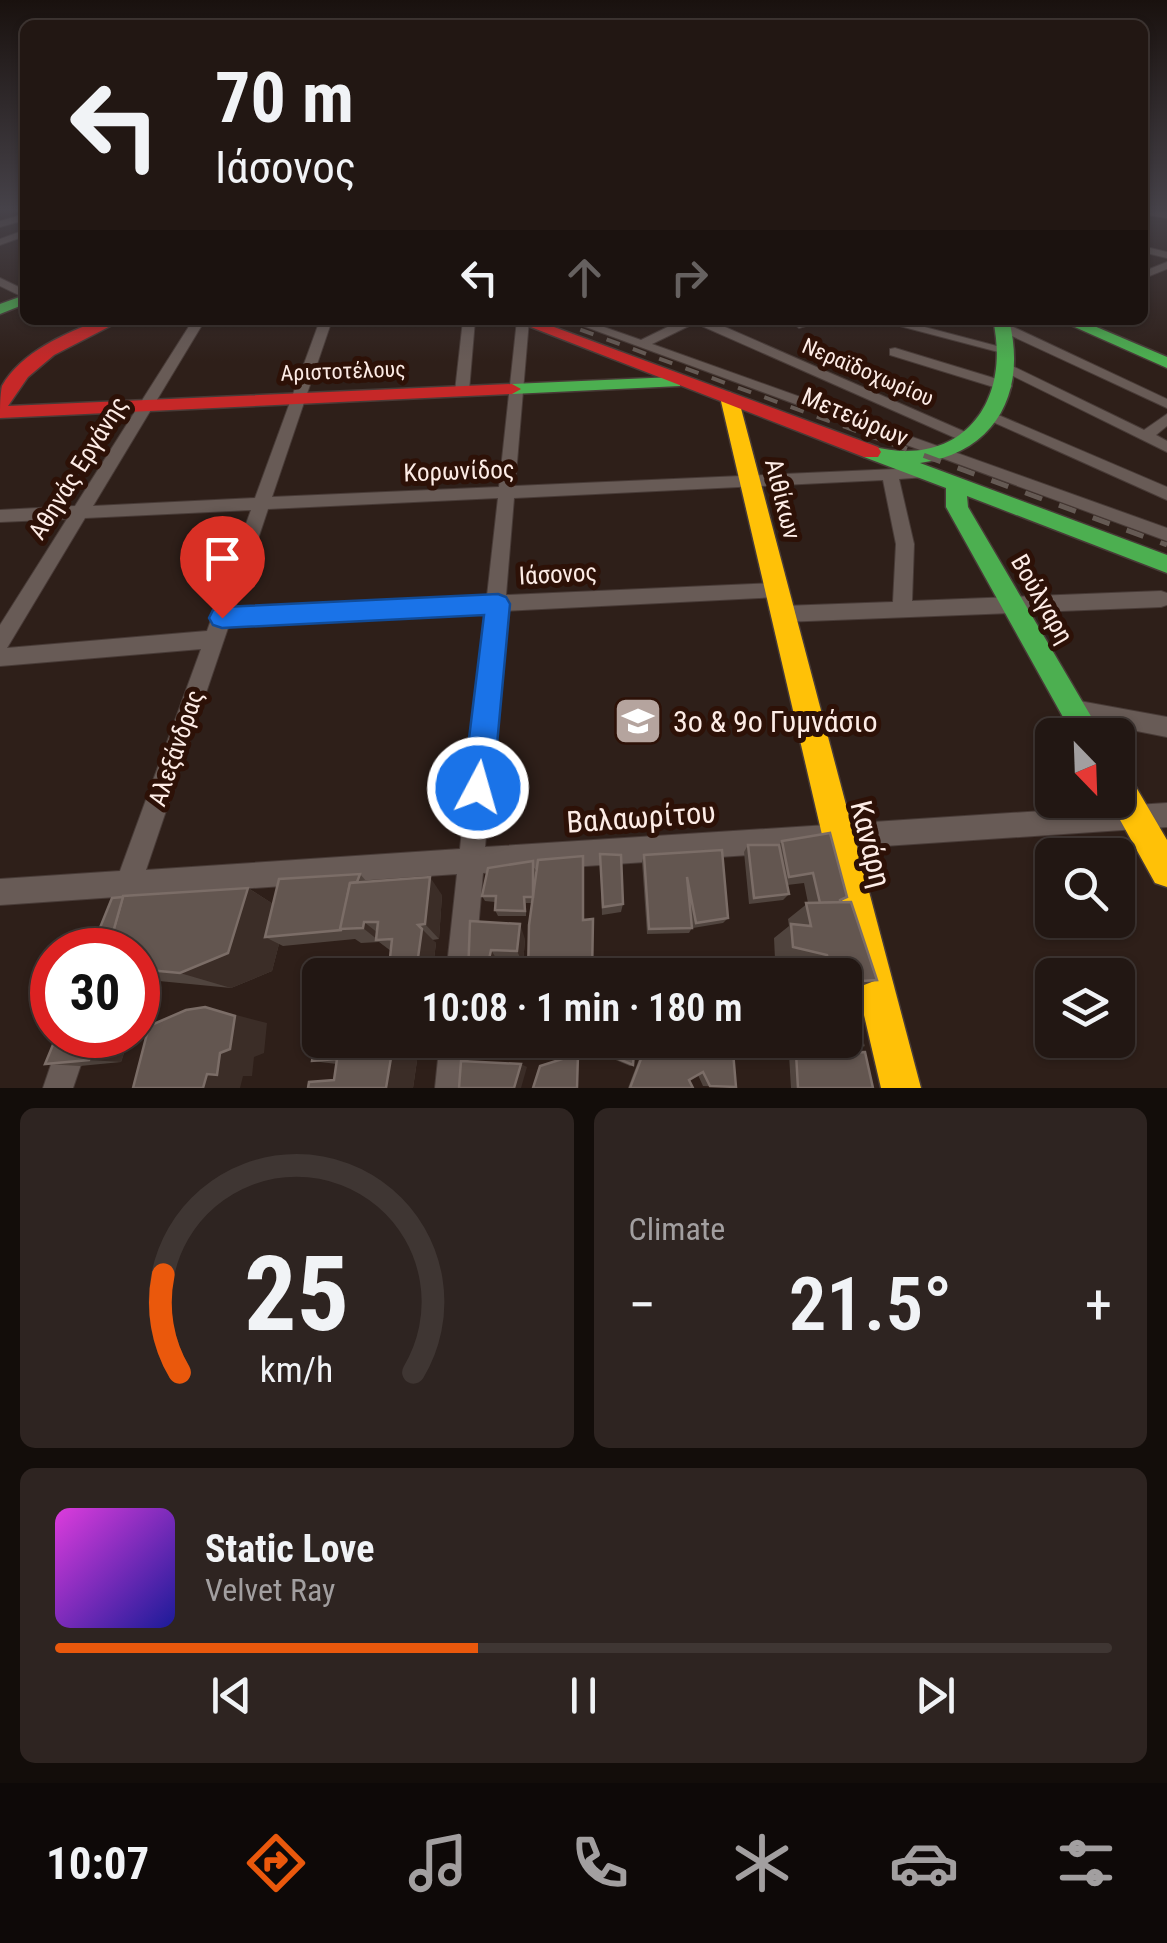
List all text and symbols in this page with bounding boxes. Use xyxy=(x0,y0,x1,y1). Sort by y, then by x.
text: 70 m xyxy=(215,57,354,139)
icon: left xyxy=(50,60,180,190)
text: Ιάσονος xyxy=(215,141,356,194)
icon: left xyxy=(452,250,507,305)
icon: ahead xyxy=(557,250,612,305)
icon: right xyxy=(662,250,717,305)
street label: Νεραϊδοχωρίου xyxy=(799,333,937,411)
street label: Αριστοτέλους xyxy=(280,356,406,386)
street label: Μετεώρων xyxy=(798,382,913,452)
street label: Αθηνάς Εργάνης xyxy=(23,391,133,545)
street label: Κορωνίδος xyxy=(403,455,515,487)
street label: Αιθίκων xyxy=(759,456,807,543)
pin xyxy=(180,516,265,619)
icon: arrive xyxy=(195,531,250,586)
street label: Βούλγαρη xyxy=(1005,549,1079,649)
street label: Ιάσονος xyxy=(518,557,598,591)
street label: Αλεξάνδρας xyxy=(143,686,209,810)
school or university icon: 3ο & 9ο Γυμνάσιο xyxy=(612,695,664,747)
place label: 3ο & 9ο Γυμνάσιο xyxy=(673,704,878,739)
north arrow xyxy=(1035,718,1135,818)
map controls xyxy=(1035,718,1135,1058)
position arrow xyxy=(426,736,530,840)
street label: Βαλαωρίτου xyxy=(565,794,717,840)
street label: Κανάρη xyxy=(843,797,899,891)
button: search xyxy=(1035,838,1135,938)
speed limit sign: 30 xyxy=(30,928,160,1058)
button: layers xyxy=(1035,958,1135,1058)
text: 10:08 · 1 min · 180 m xyxy=(422,986,742,1030)
text: Climate xyxy=(629,1210,725,1248)
text: 25 xyxy=(244,1234,349,1355)
text: 21.5° xyxy=(789,1260,952,1348)
text: − xyxy=(629,1273,656,1337)
text: + xyxy=(1085,1273,1112,1337)
text: km/h xyxy=(260,1349,334,1391)
text: Static Love xyxy=(205,1527,374,1571)
text: Velvet Ray xyxy=(205,1571,335,1609)
icon: previous xyxy=(204,1668,259,1723)
icon: pause xyxy=(556,1668,611,1723)
icon: next xyxy=(908,1668,963,1723)
icon: directions xyxy=(241,1828,311,1898)
icon: music xyxy=(403,1828,473,1898)
icon: phone xyxy=(565,1828,635,1898)
icon: climate xyxy=(727,1828,797,1898)
icon: car xyxy=(889,1828,959,1898)
icon: filters xyxy=(1051,1828,1121,1898)
text: 10:07 xyxy=(46,1837,149,1890)

